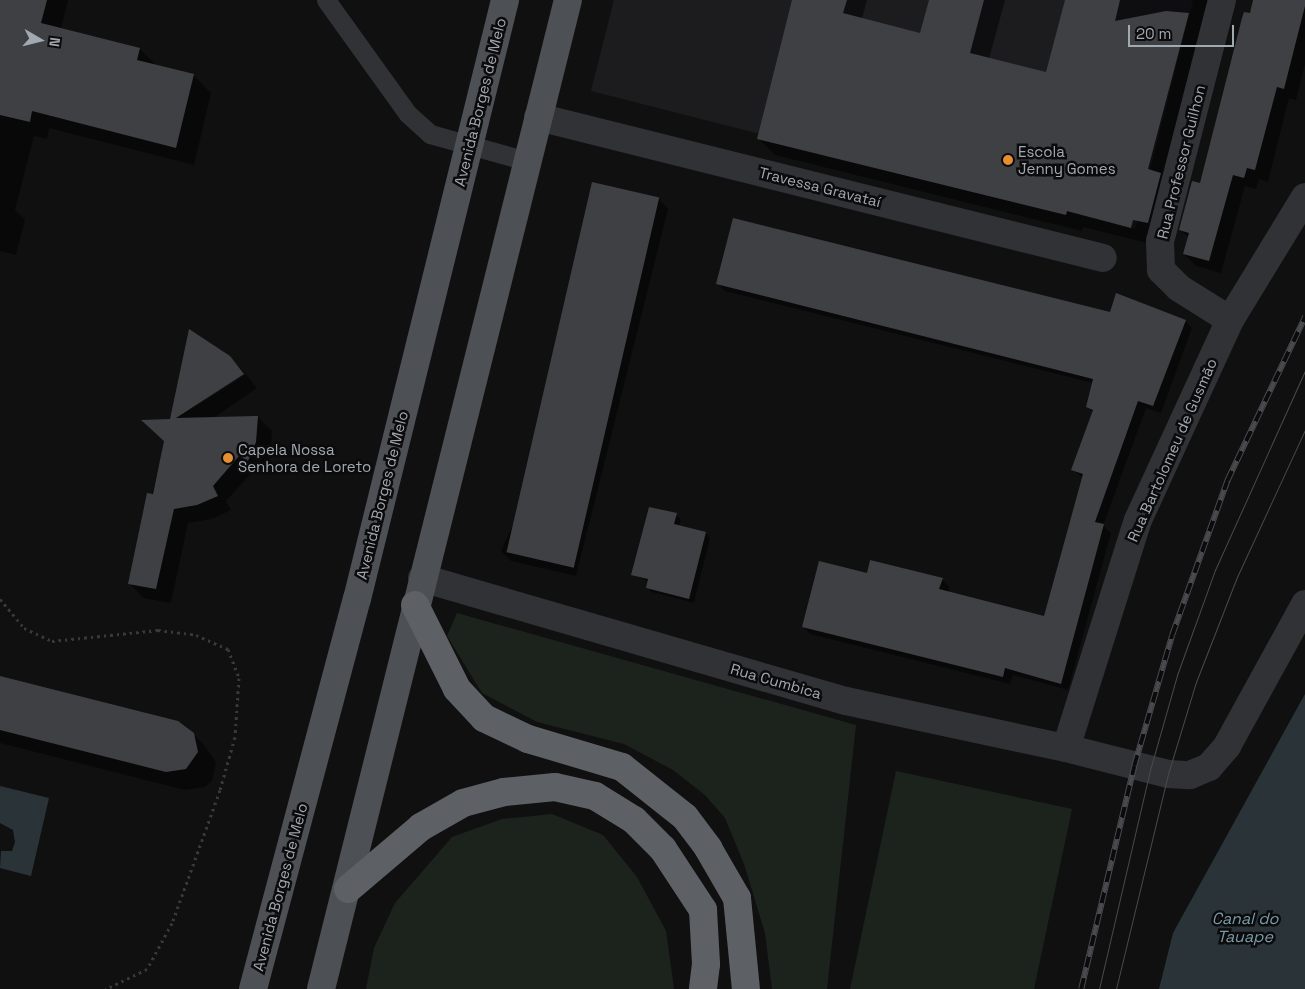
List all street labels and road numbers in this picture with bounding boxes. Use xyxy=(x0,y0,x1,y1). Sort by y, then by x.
street label: Avenida Borges de Melo xyxy=(450,16,510,188)
street label: Rua Professor Guilhon xyxy=(1153,83,1209,241)
street label: Travessa Gravataí xyxy=(757,163,883,211)
street label: Rua Bartolomeu de Gusmão xyxy=(1123,355,1221,545)
street label: Avenida Borges de Melo xyxy=(352,409,412,581)
street label: Rua Cumbica xyxy=(728,659,824,703)
street label: Avenida Borges de Melo xyxy=(249,801,311,973)

